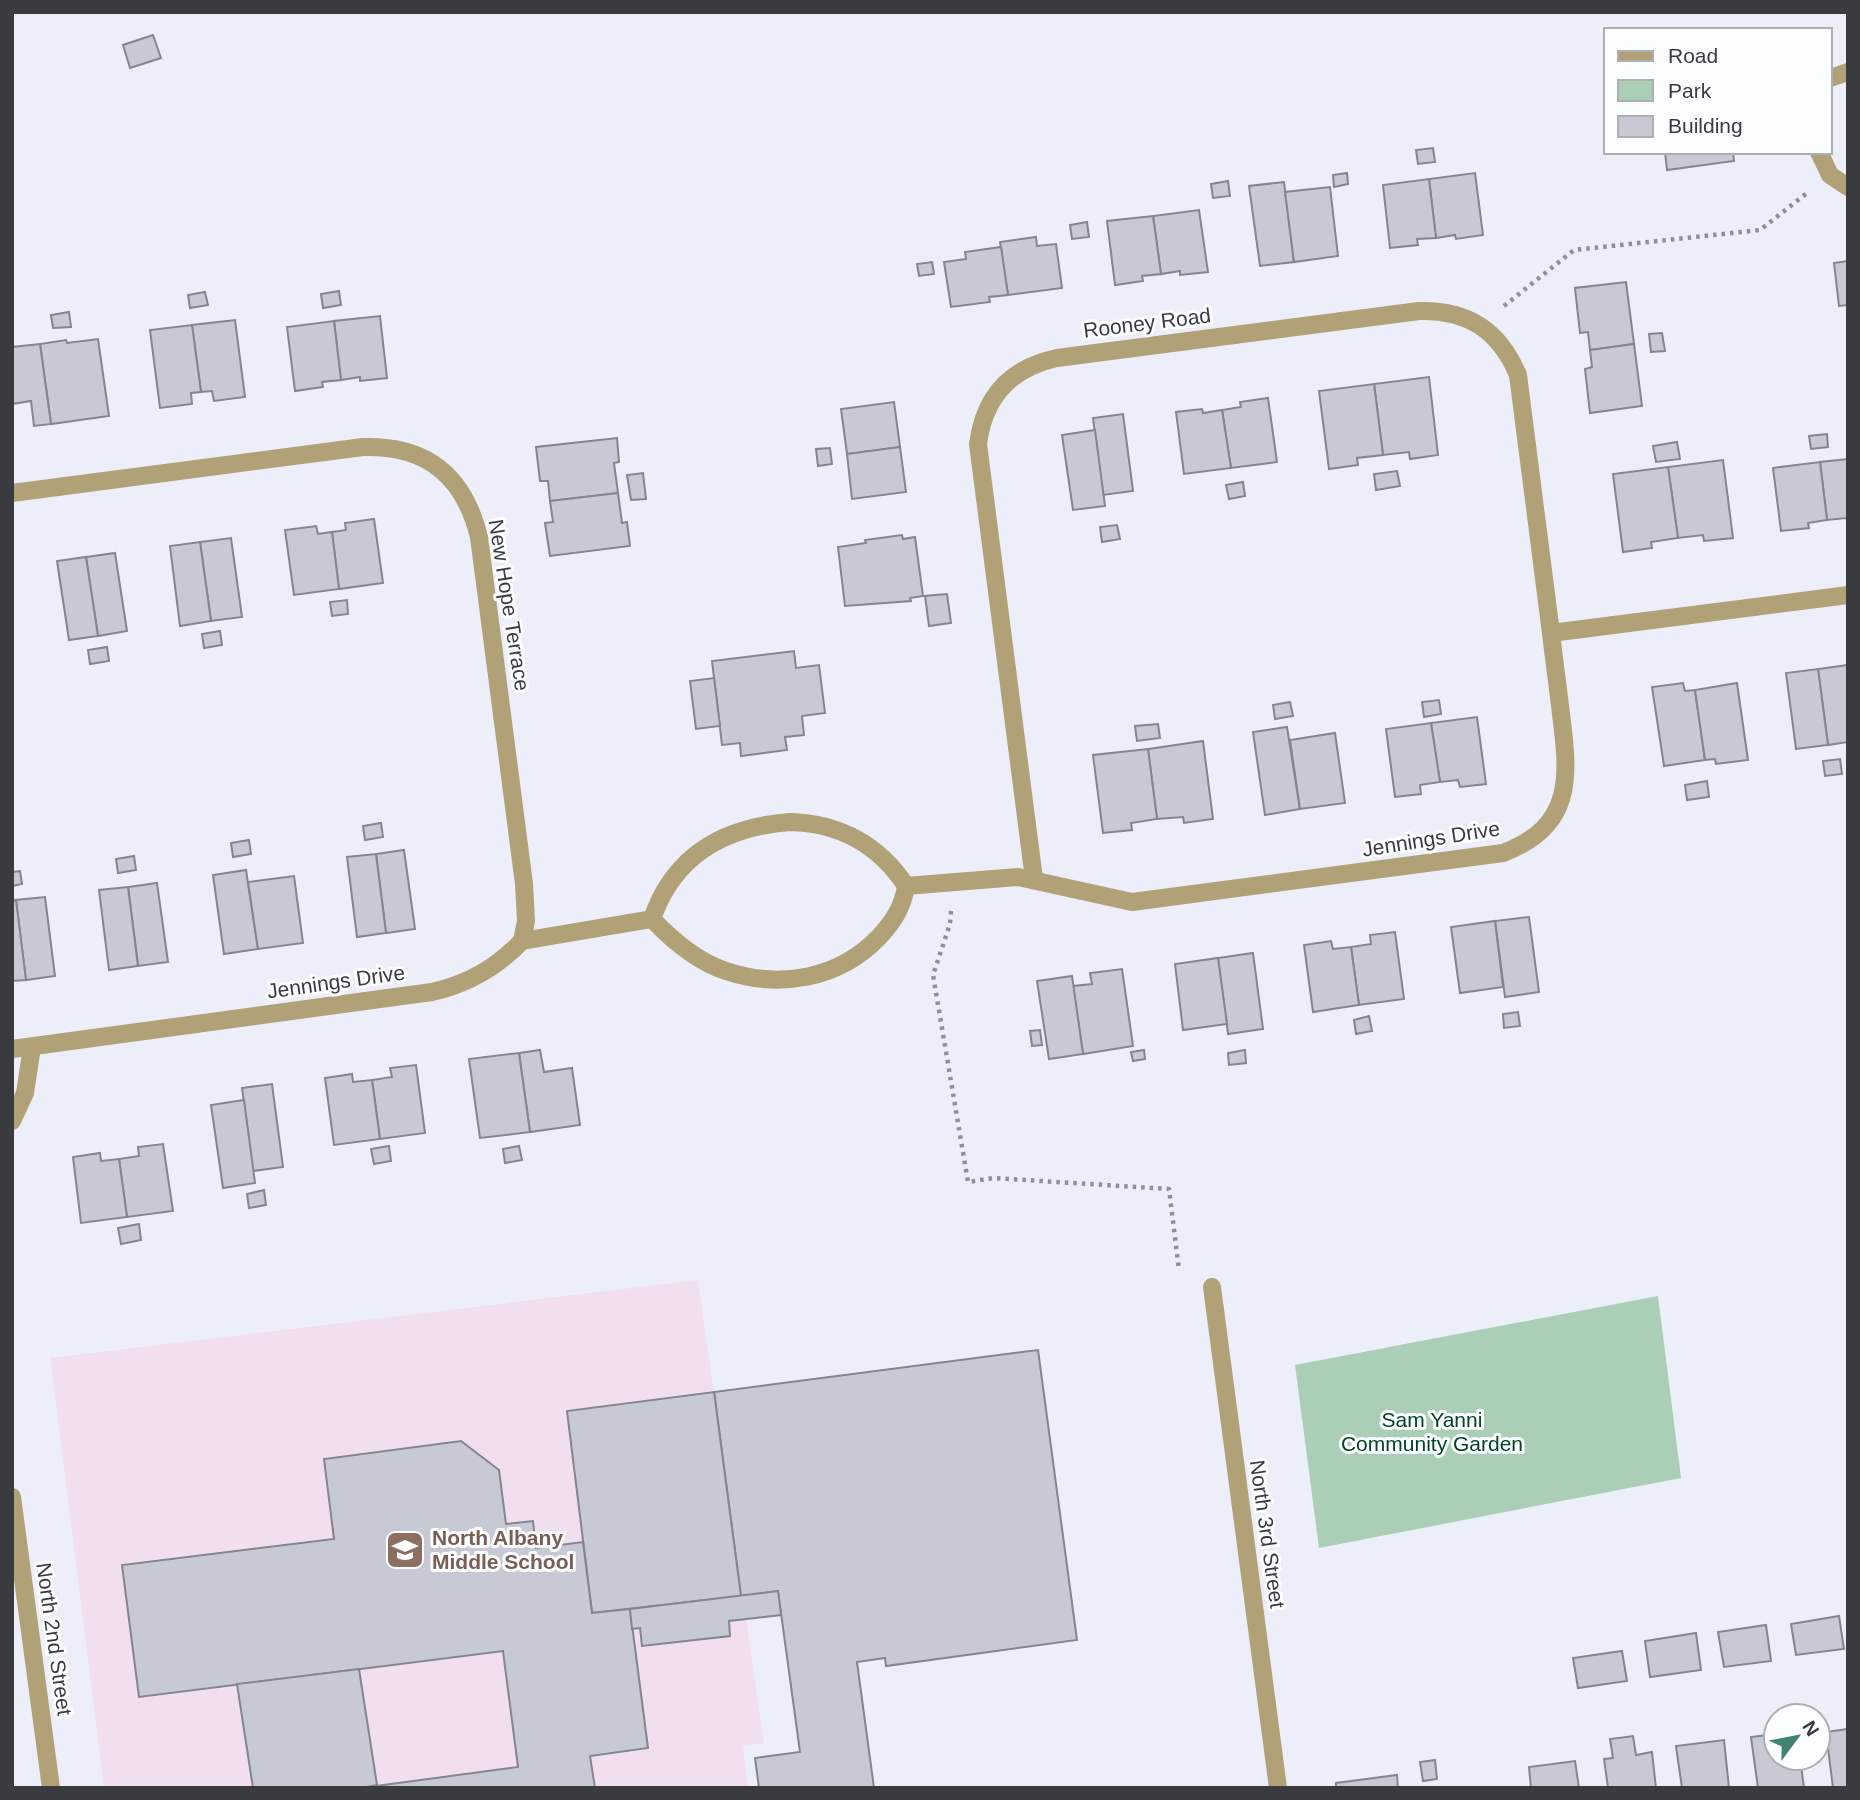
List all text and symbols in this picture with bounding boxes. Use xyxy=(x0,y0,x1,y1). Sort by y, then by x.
legend xyxy=(1604,28,1832,154)
text: Road xyxy=(1668,44,1718,67)
text: Park xyxy=(1668,79,1712,102)
text: Building xyxy=(1668,114,1743,137)
street label: Rooney Road xyxy=(1082,303,1212,342)
street label: New Hope Terrace xyxy=(485,517,534,692)
street label: Jennings Drive xyxy=(1361,816,1501,861)
street label: Jennings Drive xyxy=(266,960,406,1003)
park label: Sam Yanni Community Garden xyxy=(1341,1408,1523,1455)
street label: North 3rd Street xyxy=(1246,1458,1289,1610)
place label: North Albany Middle School xyxy=(432,1526,574,1573)
school or university icon: North Albany Middle School xyxy=(384,1529,426,1571)
street label: North 2nd Street xyxy=(32,1561,77,1717)
north arrow xyxy=(1762,1702,1832,1772)
text: N xyxy=(1798,1717,1824,1740)

